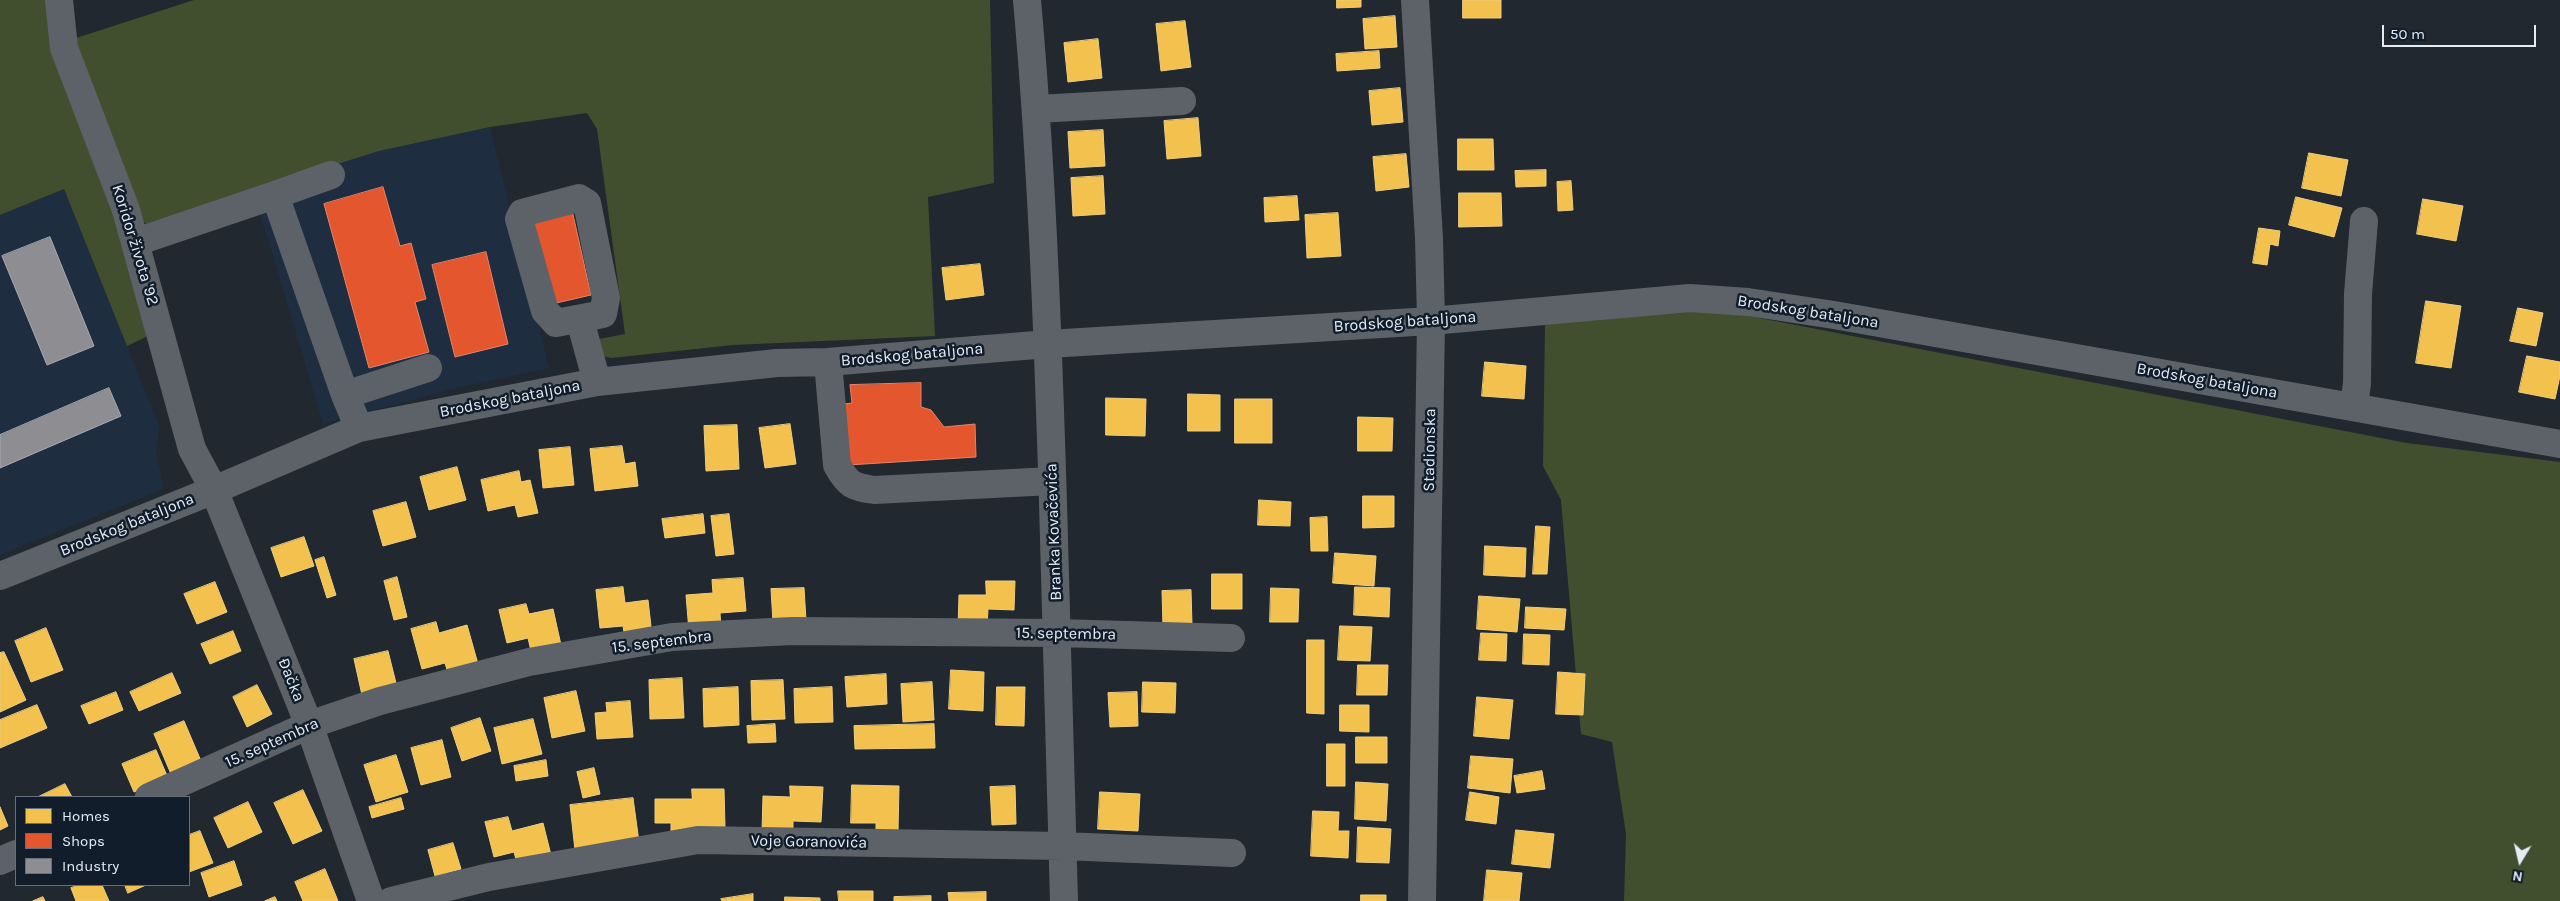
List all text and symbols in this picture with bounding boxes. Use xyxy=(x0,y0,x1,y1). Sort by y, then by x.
scale bar xyxy=(2385,15,2539,47)
text: 50 m xyxy=(2390,25,2425,43)
street label: Koridor života '92 xyxy=(108,182,162,308)
street label: Brodskog bataljona xyxy=(1736,291,1880,333)
street label: Brodskog bataljona xyxy=(1333,307,1477,337)
street label: Brodskog bataljona xyxy=(840,339,984,371)
street label: Brodskog bataljona xyxy=(2135,359,2279,403)
street label: Brodskog bataljona xyxy=(438,376,582,422)
street label: Stadionska xyxy=(1420,408,1440,492)
street label: Branka Kovačevića xyxy=(1042,463,1066,601)
street label: Brodskog bataljona xyxy=(57,489,197,561)
street label: 15. septembra xyxy=(1016,624,1116,644)
street label: 15. septembra xyxy=(611,626,713,658)
street label: Đačka xyxy=(274,655,308,705)
street label: 15. septembra xyxy=(222,714,322,772)
legend xyxy=(15,796,190,886)
text: Homes xyxy=(62,807,110,825)
street label: Voje Goranovića xyxy=(751,831,867,853)
text: Shops xyxy=(62,832,105,850)
north arrow xyxy=(2495,836,2545,886)
text: Industry xyxy=(62,857,119,875)
text: N xyxy=(2511,867,2524,885)

